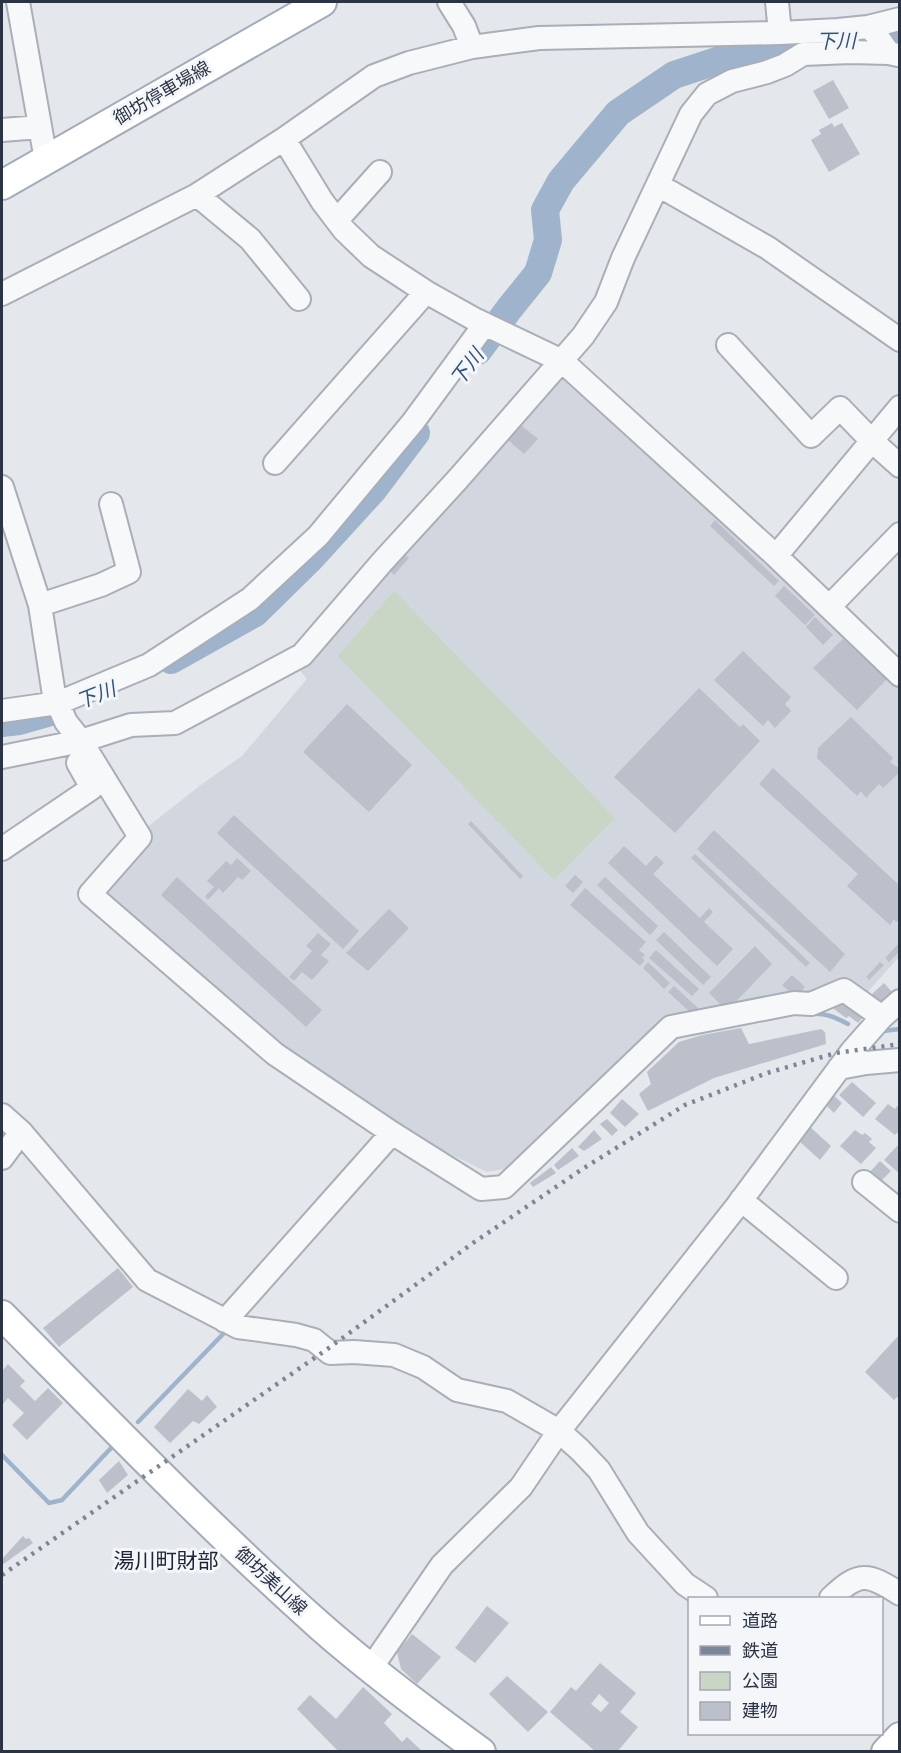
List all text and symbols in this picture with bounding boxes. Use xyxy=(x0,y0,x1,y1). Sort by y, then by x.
water label: 下川 xyxy=(816,29,858,53)
street label: 御坊停車場線 xyxy=(110,56,214,130)
water label: 下川 xyxy=(445,342,490,390)
water label: 下川 xyxy=(73,676,121,713)
street label: 御坊美山線 xyxy=(231,1542,311,1620)
district label: 湯川町財部 xyxy=(114,1548,219,1573)
legend xyxy=(688,1597,883,1735)
text: 道路 xyxy=(742,1610,778,1632)
text: 鉄道 xyxy=(742,1640,778,1662)
text: 公園 xyxy=(742,1670,778,1692)
text: 建物 xyxy=(742,1700,778,1722)

